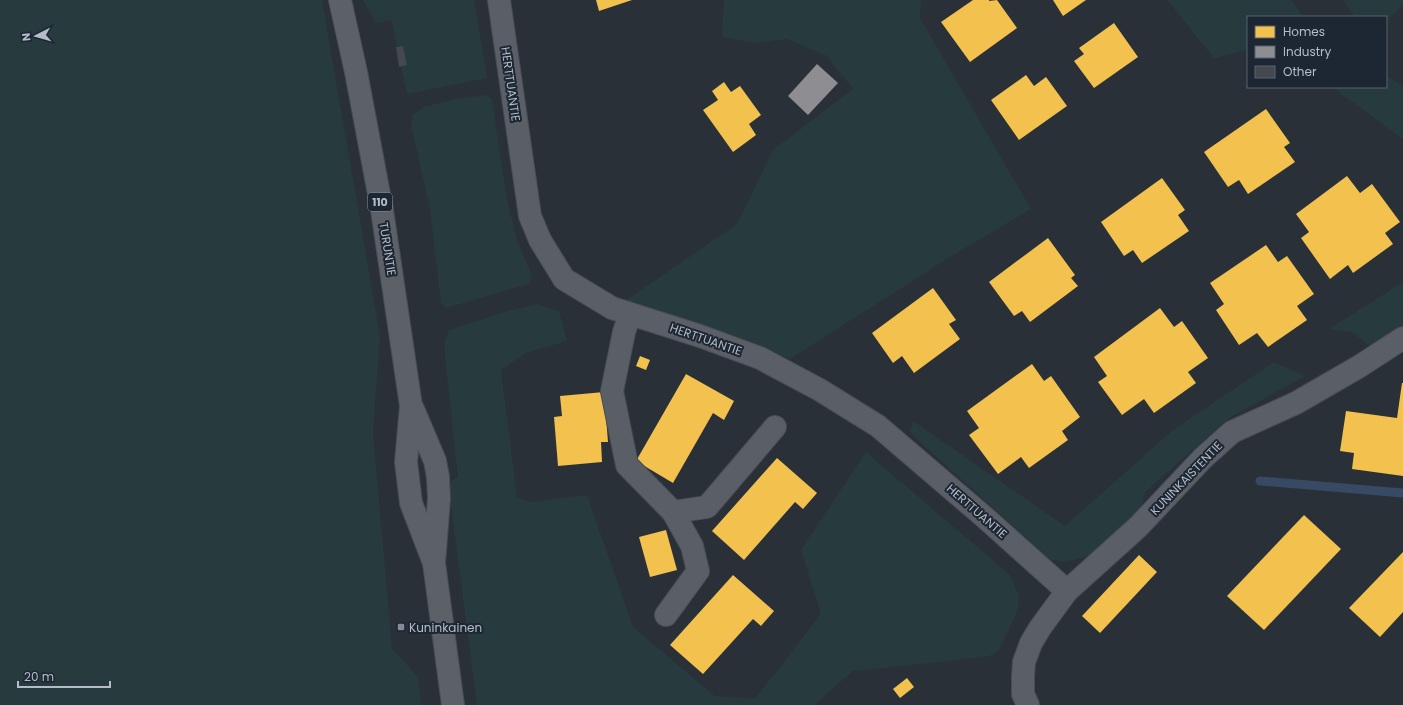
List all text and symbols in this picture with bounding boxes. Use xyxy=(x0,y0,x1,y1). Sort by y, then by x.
north arrow xyxy=(16,16,56,56)
legend xyxy=(1247,16,1387,88)
text: Homes xyxy=(1283,23,1325,40)
text: N xyxy=(18,32,34,42)
text: Industry xyxy=(1283,43,1332,60)
street label: HERTTUANTIE xyxy=(497,46,525,122)
text: Other xyxy=(1283,63,1317,80)
road number: 110 xyxy=(368,193,392,211)
street label: TURUNTIE xyxy=(375,221,401,277)
street label: HERTTUANTIE xyxy=(668,319,744,359)
street label: KUNINKAISTENTIE xyxy=(1146,437,1226,519)
street label: HERTTUANTIE xyxy=(943,480,1011,542)
place label: Kuninkainen xyxy=(409,619,482,636)
marker: Kuninkainen xyxy=(396,622,406,632)
scale bar xyxy=(18,663,110,689)
text: 20 m xyxy=(24,668,54,685)

